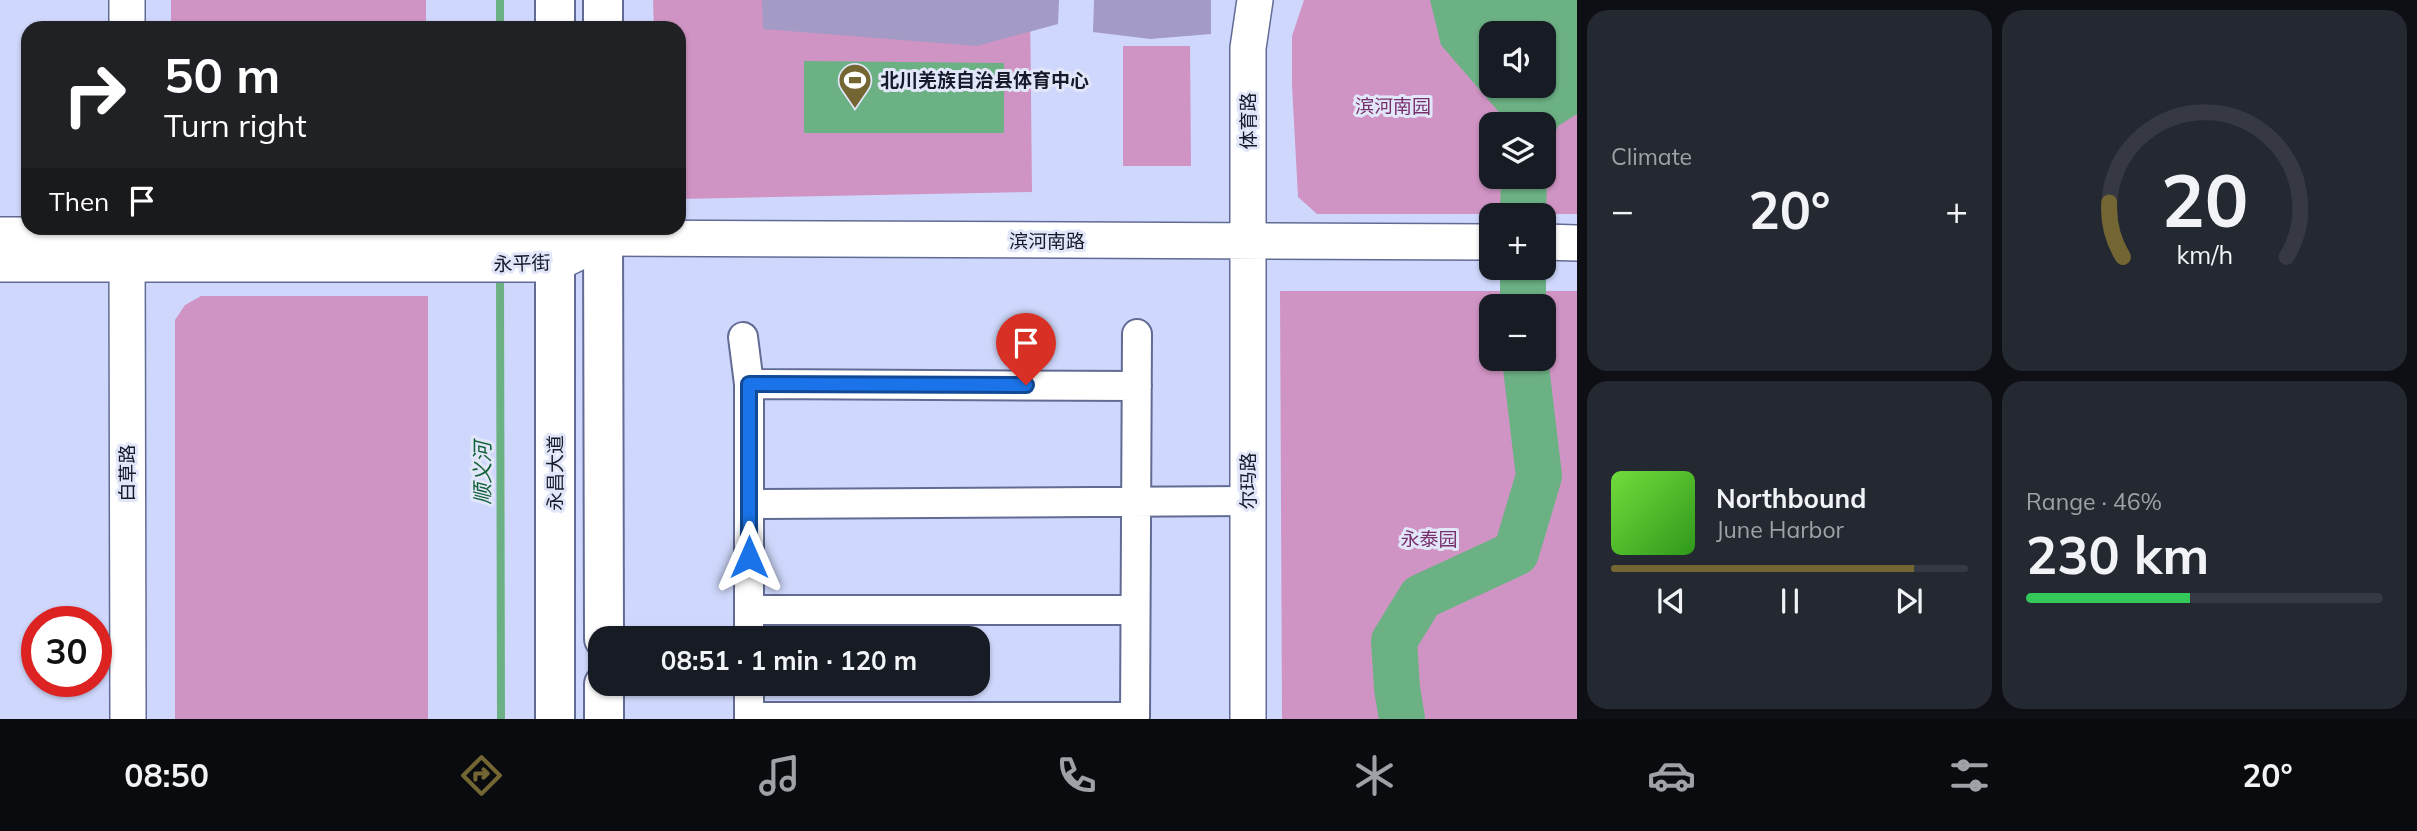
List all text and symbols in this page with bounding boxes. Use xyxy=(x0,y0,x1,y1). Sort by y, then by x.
map controls xyxy=(1479,21,1556,371)
button: sound xyxy=(1479,21,1556,98)
text: 50 m xyxy=(164,44,280,105)
icon: right xyxy=(49,49,140,140)
sports icon: 北川羌族自治县体育中心 xyxy=(836,61,874,110)
place label: 北川羌族自治县体育中心 xyxy=(880,68,1089,92)
street label: 体育路 xyxy=(1236,92,1260,150)
park label: 滨河南园 xyxy=(1355,94,1431,118)
text: Turn right xyxy=(164,105,307,145)
button: layers xyxy=(1479,112,1556,189)
text: Climate xyxy=(1611,142,1692,171)
text: 20 xyxy=(2161,154,2248,245)
text: 20° xyxy=(1748,177,1831,242)
icon: arrive xyxy=(123,182,161,220)
text: Then xyxy=(49,185,109,218)
text: − xyxy=(1611,186,1634,234)
text: + xyxy=(1945,186,1968,234)
button: + xyxy=(1479,203,1556,280)
street label: 滨河南路 xyxy=(1009,229,1085,253)
text: km/h xyxy=(2176,238,2233,269)
street label: 永平街 xyxy=(493,250,551,276)
button: − xyxy=(1479,294,1556,371)
pin xyxy=(996,313,1056,385)
icon: arrive xyxy=(1007,324,1045,362)
street label: 永昌大道 xyxy=(543,435,567,511)
water label: 顺义河 xyxy=(469,438,495,505)
street label: 白草路 xyxy=(115,444,139,502)
street label: 尔玛路 xyxy=(1236,452,1260,510)
text: Northbound xyxy=(1716,482,1866,515)
text: Range · 46% xyxy=(2026,487,2162,516)
text: June Harbor xyxy=(1716,515,1844,544)
position arrow xyxy=(712,520,786,594)
text: 230 km xyxy=(2026,522,2209,587)
park label: 永泰园 xyxy=(1400,527,1458,551)
icon: previous xyxy=(1652,582,1690,620)
icon: pause xyxy=(1771,582,1809,620)
icon: next xyxy=(1890,582,1928,620)
speed limit sign: 30 xyxy=(21,606,112,697)
text: 08:51 · 1 min · 120 m xyxy=(661,644,917,677)
icon: directions xyxy=(457,751,506,800)
icon: music xyxy=(755,751,804,800)
icon: phone xyxy=(1052,751,1101,800)
icon: climate xyxy=(1350,751,1399,800)
icon: car xyxy=(1647,751,1696,800)
icon: filters xyxy=(1945,751,1994,800)
text: 08:50 xyxy=(124,755,209,795)
text: 20° xyxy=(2242,755,2293,795)

